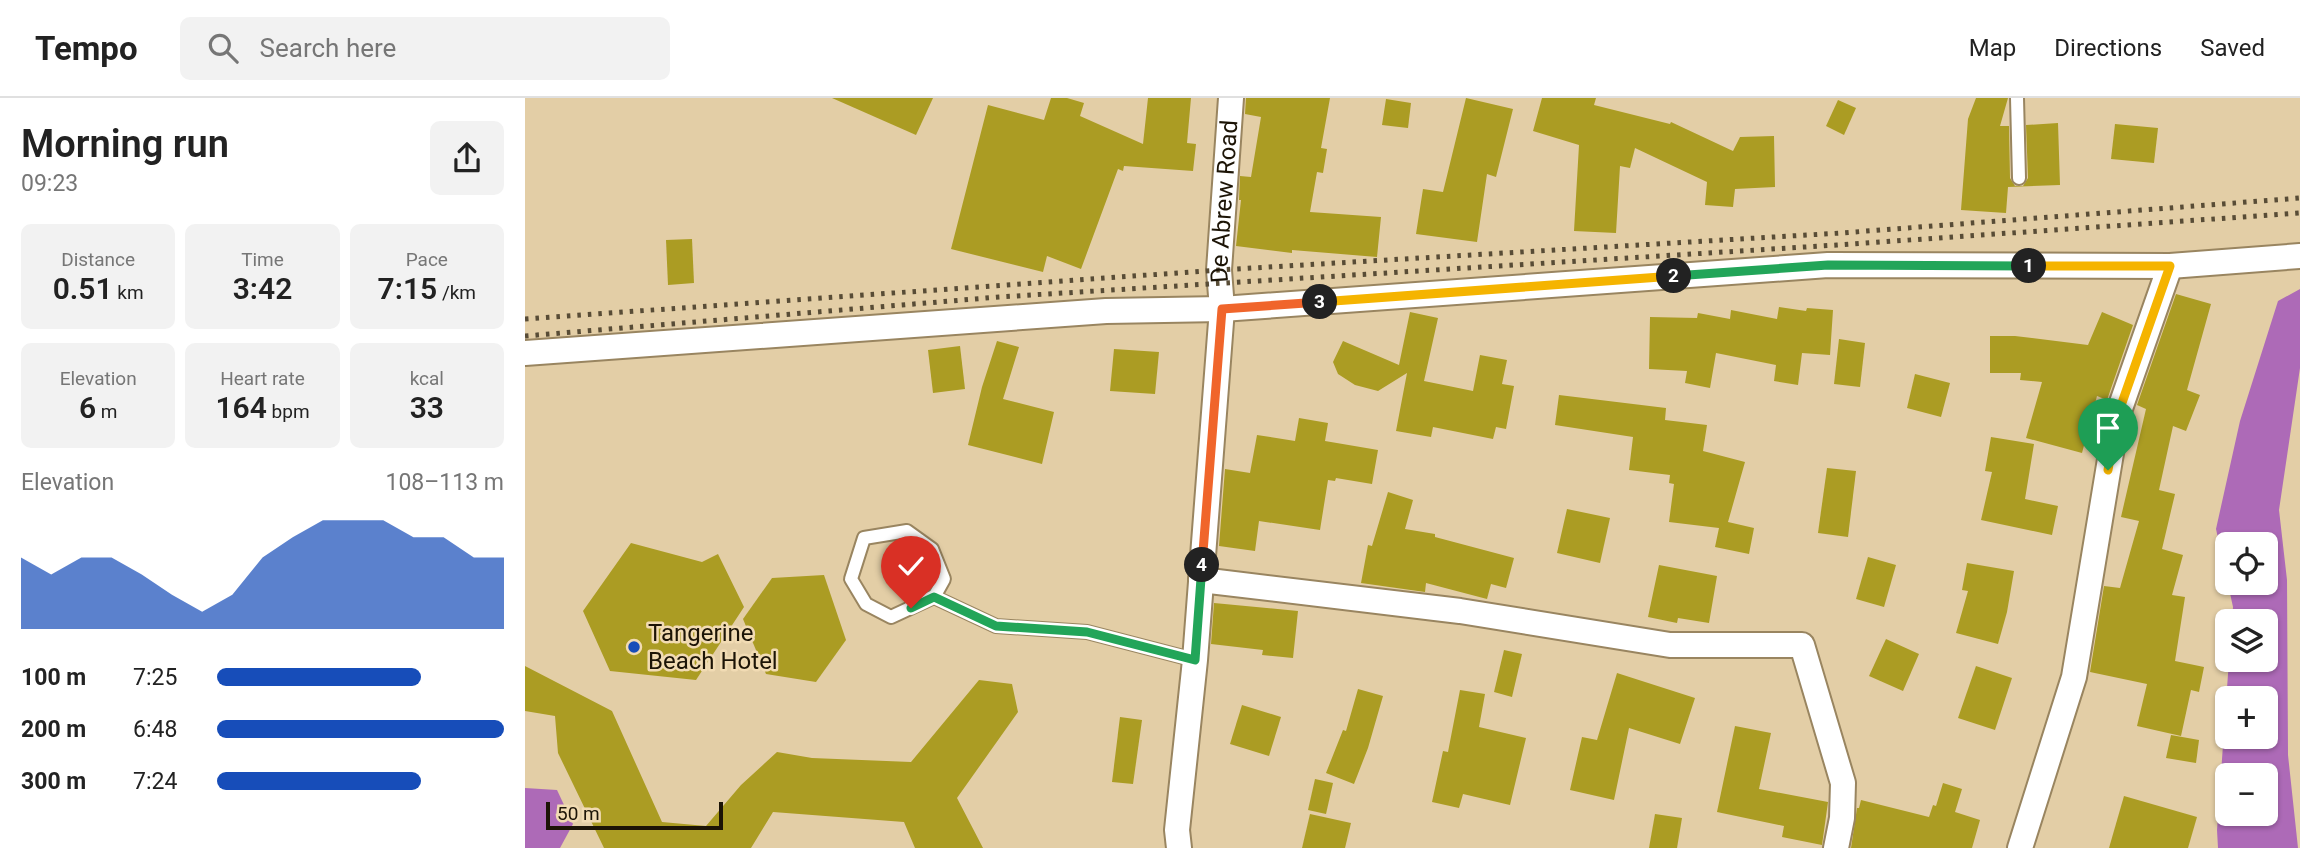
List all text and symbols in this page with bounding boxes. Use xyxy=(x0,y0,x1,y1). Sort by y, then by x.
search box xyxy=(180,17,670,80)
text: Tempo xyxy=(35,29,138,68)
icon: search xyxy=(204,29,242,67)
text: Search here xyxy=(260,33,396,63)
text: Map xyxy=(1969,34,2016,62)
text: Directions xyxy=(2054,34,2162,62)
text: Saved xyxy=(2200,34,2265,62)
street label: De Abrew Road xyxy=(1205,119,1243,284)
button: share xyxy=(430,121,504,195)
text: Morning run xyxy=(21,122,229,166)
text: 09:23 xyxy=(21,170,78,197)
text: Distance xyxy=(61,248,135,271)
text: Time xyxy=(241,248,284,271)
text: Pace xyxy=(406,248,448,271)
pin: 1 xyxy=(2011,248,2047,284)
text: 1 xyxy=(2023,254,2034,277)
pin: 2 xyxy=(1657,258,1691,294)
text: 2 xyxy=(1668,264,1679,287)
text: 0.51 xyxy=(53,271,113,306)
text: 3:42 xyxy=(233,271,292,306)
text: 7:15 xyxy=(378,271,437,306)
text: km xyxy=(113,281,144,304)
text: /km xyxy=(437,281,476,304)
pin: 3 xyxy=(1303,284,1337,320)
text: 3 xyxy=(1314,290,1325,313)
text: Elevation xyxy=(60,367,137,390)
text: Heart rate xyxy=(220,367,305,390)
text: kcal xyxy=(410,367,444,390)
text: 6 xyxy=(79,390,96,425)
text: 164 xyxy=(215,390,267,425)
text: 33 xyxy=(410,390,444,425)
pin xyxy=(2078,398,2138,470)
text: m xyxy=(96,400,117,423)
text: bpm xyxy=(267,400,310,423)
icon: arrive xyxy=(2089,409,2127,447)
text: Elevation xyxy=(21,469,114,496)
text: 108–113 m xyxy=(385,469,504,496)
map controls xyxy=(2215,532,2278,826)
button: locate xyxy=(2215,532,2278,595)
pin xyxy=(881,536,941,608)
icon: check xyxy=(892,547,930,585)
pin: 4 xyxy=(1185,547,1219,582)
text: 4 xyxy=(1196,553,1207,576)
button: layers xyxy=(2215,609,2278,672)
place label: Tangerine Beach Hotel xyxy=(648,619,778,675)
marker: Tangerine Beach Hotel xyxy=(626,639,642,655)
text: 100 m xyxy=(21,664,86,691)
text: 7:25 xyxy=(133,664,177,691)
button: + xyxy=(2215,686,2278,749)
text: 200 m xyxy=(21,716,86,743)
text: 6:48 xyxy=(133,716,177,743)
button: − xyxy=(2215,763,2278,826)
text: 300 m xyxy=(21,768,86,795)
text: 7:24 xyxy=(133,768,177,795)
scale bar xyxy=(546,799,723,831)
text: 50 m xyxy=(557,802,600,825)

